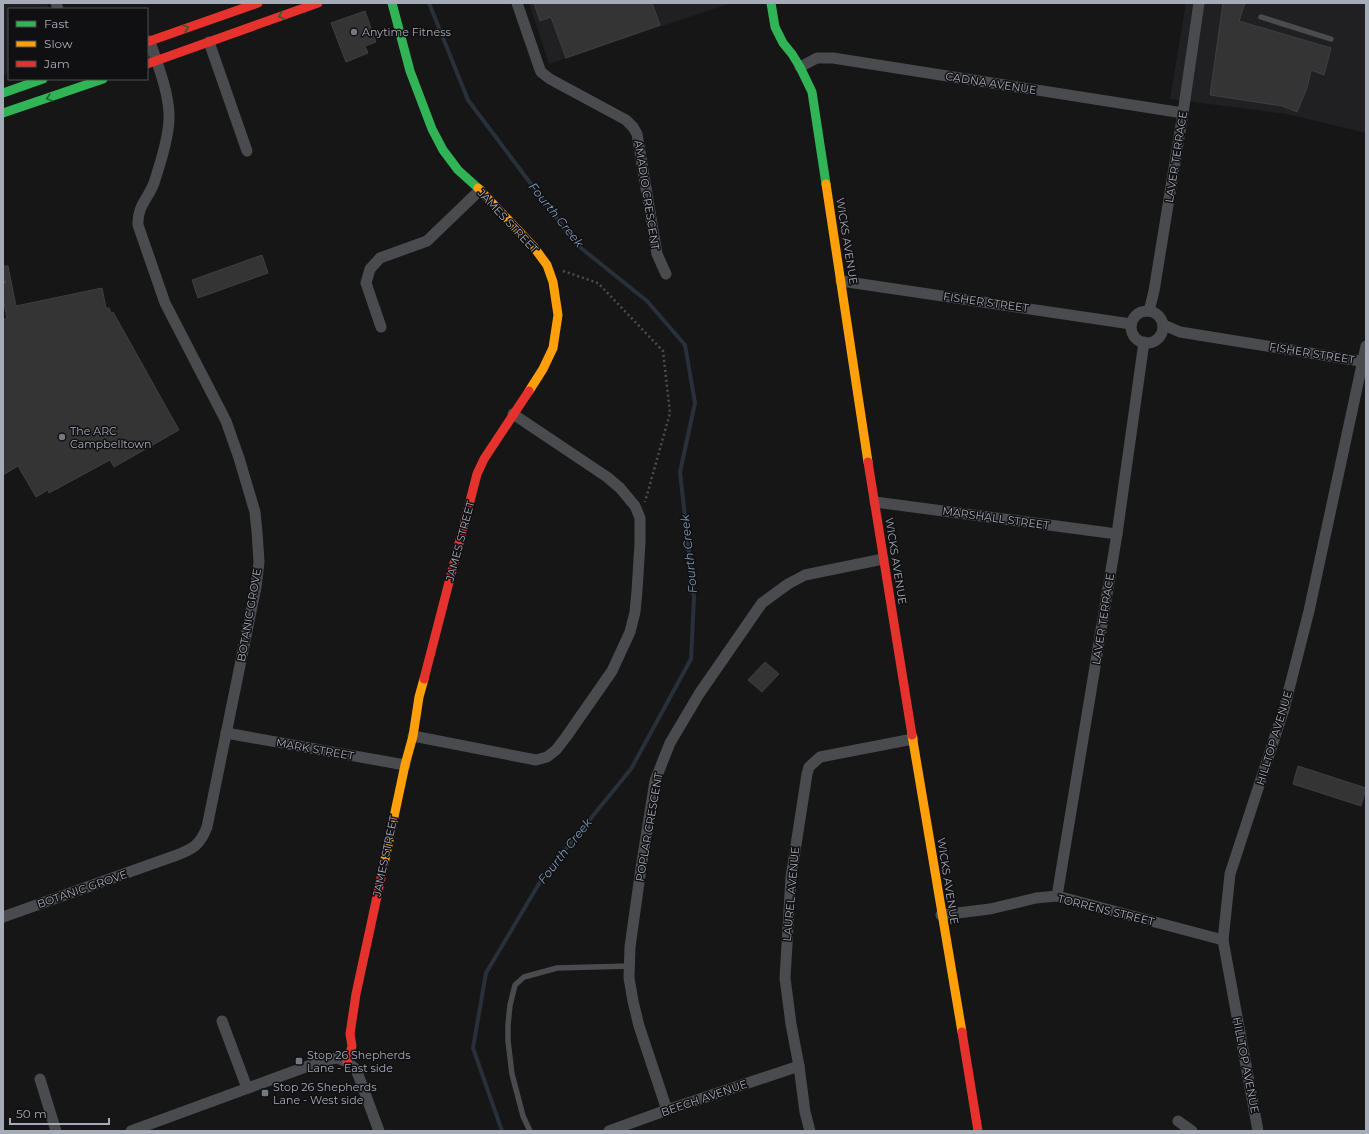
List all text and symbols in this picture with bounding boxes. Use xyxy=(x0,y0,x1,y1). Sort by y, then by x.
legend xyxy=(8,8,148,80)
one-way arrow xyxy=(278,11,285,20)
text: Fast xyxy=(44,16,69,31)
one-way arrow xyxy=(183,24,190,33)
place label: Anytime Fitness xyxy=(362,25,452,39)
marker: Anytime Fitness xyxy=(349,27,359,37)
text: Slow xyxy=(44,36,73,51)
text: Jam xyxy=(43,56,70,71)
street label: CADNA AVENUE xyxy=(945,69,1037,97)
one-way arrow xyxy=(46,93,53,101)
street label: LAVER TERRACE xyxy=(1162,110,1190,204)
street label: AMADIO CRESCENT xyxy=(631,139,663,252)
water label: Fourth Creek xyxy=(526,179,588,251)
street label: JAMES STREET xyxy=(474,185,542,257)
street label: WICKS AVENUE xyxy=(833,197,861,285)
street label: FISHER STREET xyxy=(942,289,1030,315)
street label: FISHER STREET xyxy=(1268,339,1356,367)
place label: The ARC Campbelltown xyxy=(70,424,151,451)
marker: The ARC Campbelltown xyxy=(57,432,67,442)
street label: JAMES STREET xyxy=(442,499,478,584)
street label: MARSHALL STREET xyxy=(942,504,1051,533)
water label: Fourth Creek xyxy=(677,513,700,594)
street label: WICKS AVENUE xyxy=(882,517,910,605)
street label: BOTANIC GROVE xyxy=(234,567,264,663)
street label: LAVER TERRACE xyxy=(1089,572,1117,666)
street label: HILLTOP AVENUE xyxy=(1253,689,1295,787)
street label: MARK STREET xyxy=(275,735,356,763)
street label: POPLAR CRESCENT xyxy=(633,771,666,883)
street label: JAMES STREET xyxy=(369,813,401,899)
water label: Fourth Creek xyxy=(534,814,595,886)
street label: WICKS AVENUE xyxy=(934,837,962,925)
street label: LAUREL AVENUE xyxy=(780,846,802,942)
street label: BOTANIC GROVE xyxy=(35,867,129,911)
street label: TORRENS STREET xyxy=(1056,891,1157,929)
street label: HILLTOP AVENUE xyxy=(1230,1016,1262,1114)
place label: Stop 26 Shepherds Lane - East side xyxy=(307,1048,411,1075)
marker: Stop 26 Shepherds Lane - East side xyxy=(294,1056,304,1066)
street label: BEECH AVENUE xyxy=(659,1077,749,1119)
place label: Stop 26 Shepherds Lane - West side xyxy=(273,1080,377,1107)
marker: Stop 26 Shepherds Lane - West side xyxy=(260,1088,270,1098)
scale bar xyxy=(10,1100,109,1126)
text: 50 m xyxy=(16,1106,47,1121)

